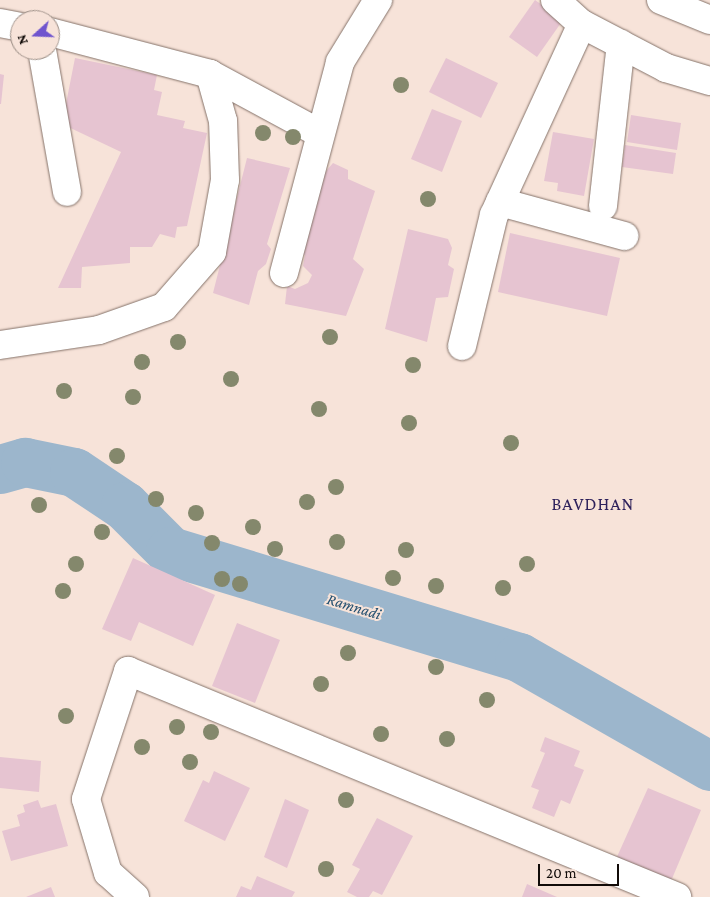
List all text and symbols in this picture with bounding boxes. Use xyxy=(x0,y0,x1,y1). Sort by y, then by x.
north arrow xyxy=(10,10,60,60)
text: N xyxy=(13,33,31,47)
district label: BAVDHAN xyxy=(551,493,635,515)
water label: Ramnadi xyxy=(325,590,383,624)
scale bar xyxy=(540,854,621,886)
text: 20 m xyxy=(546,865,577,881)

